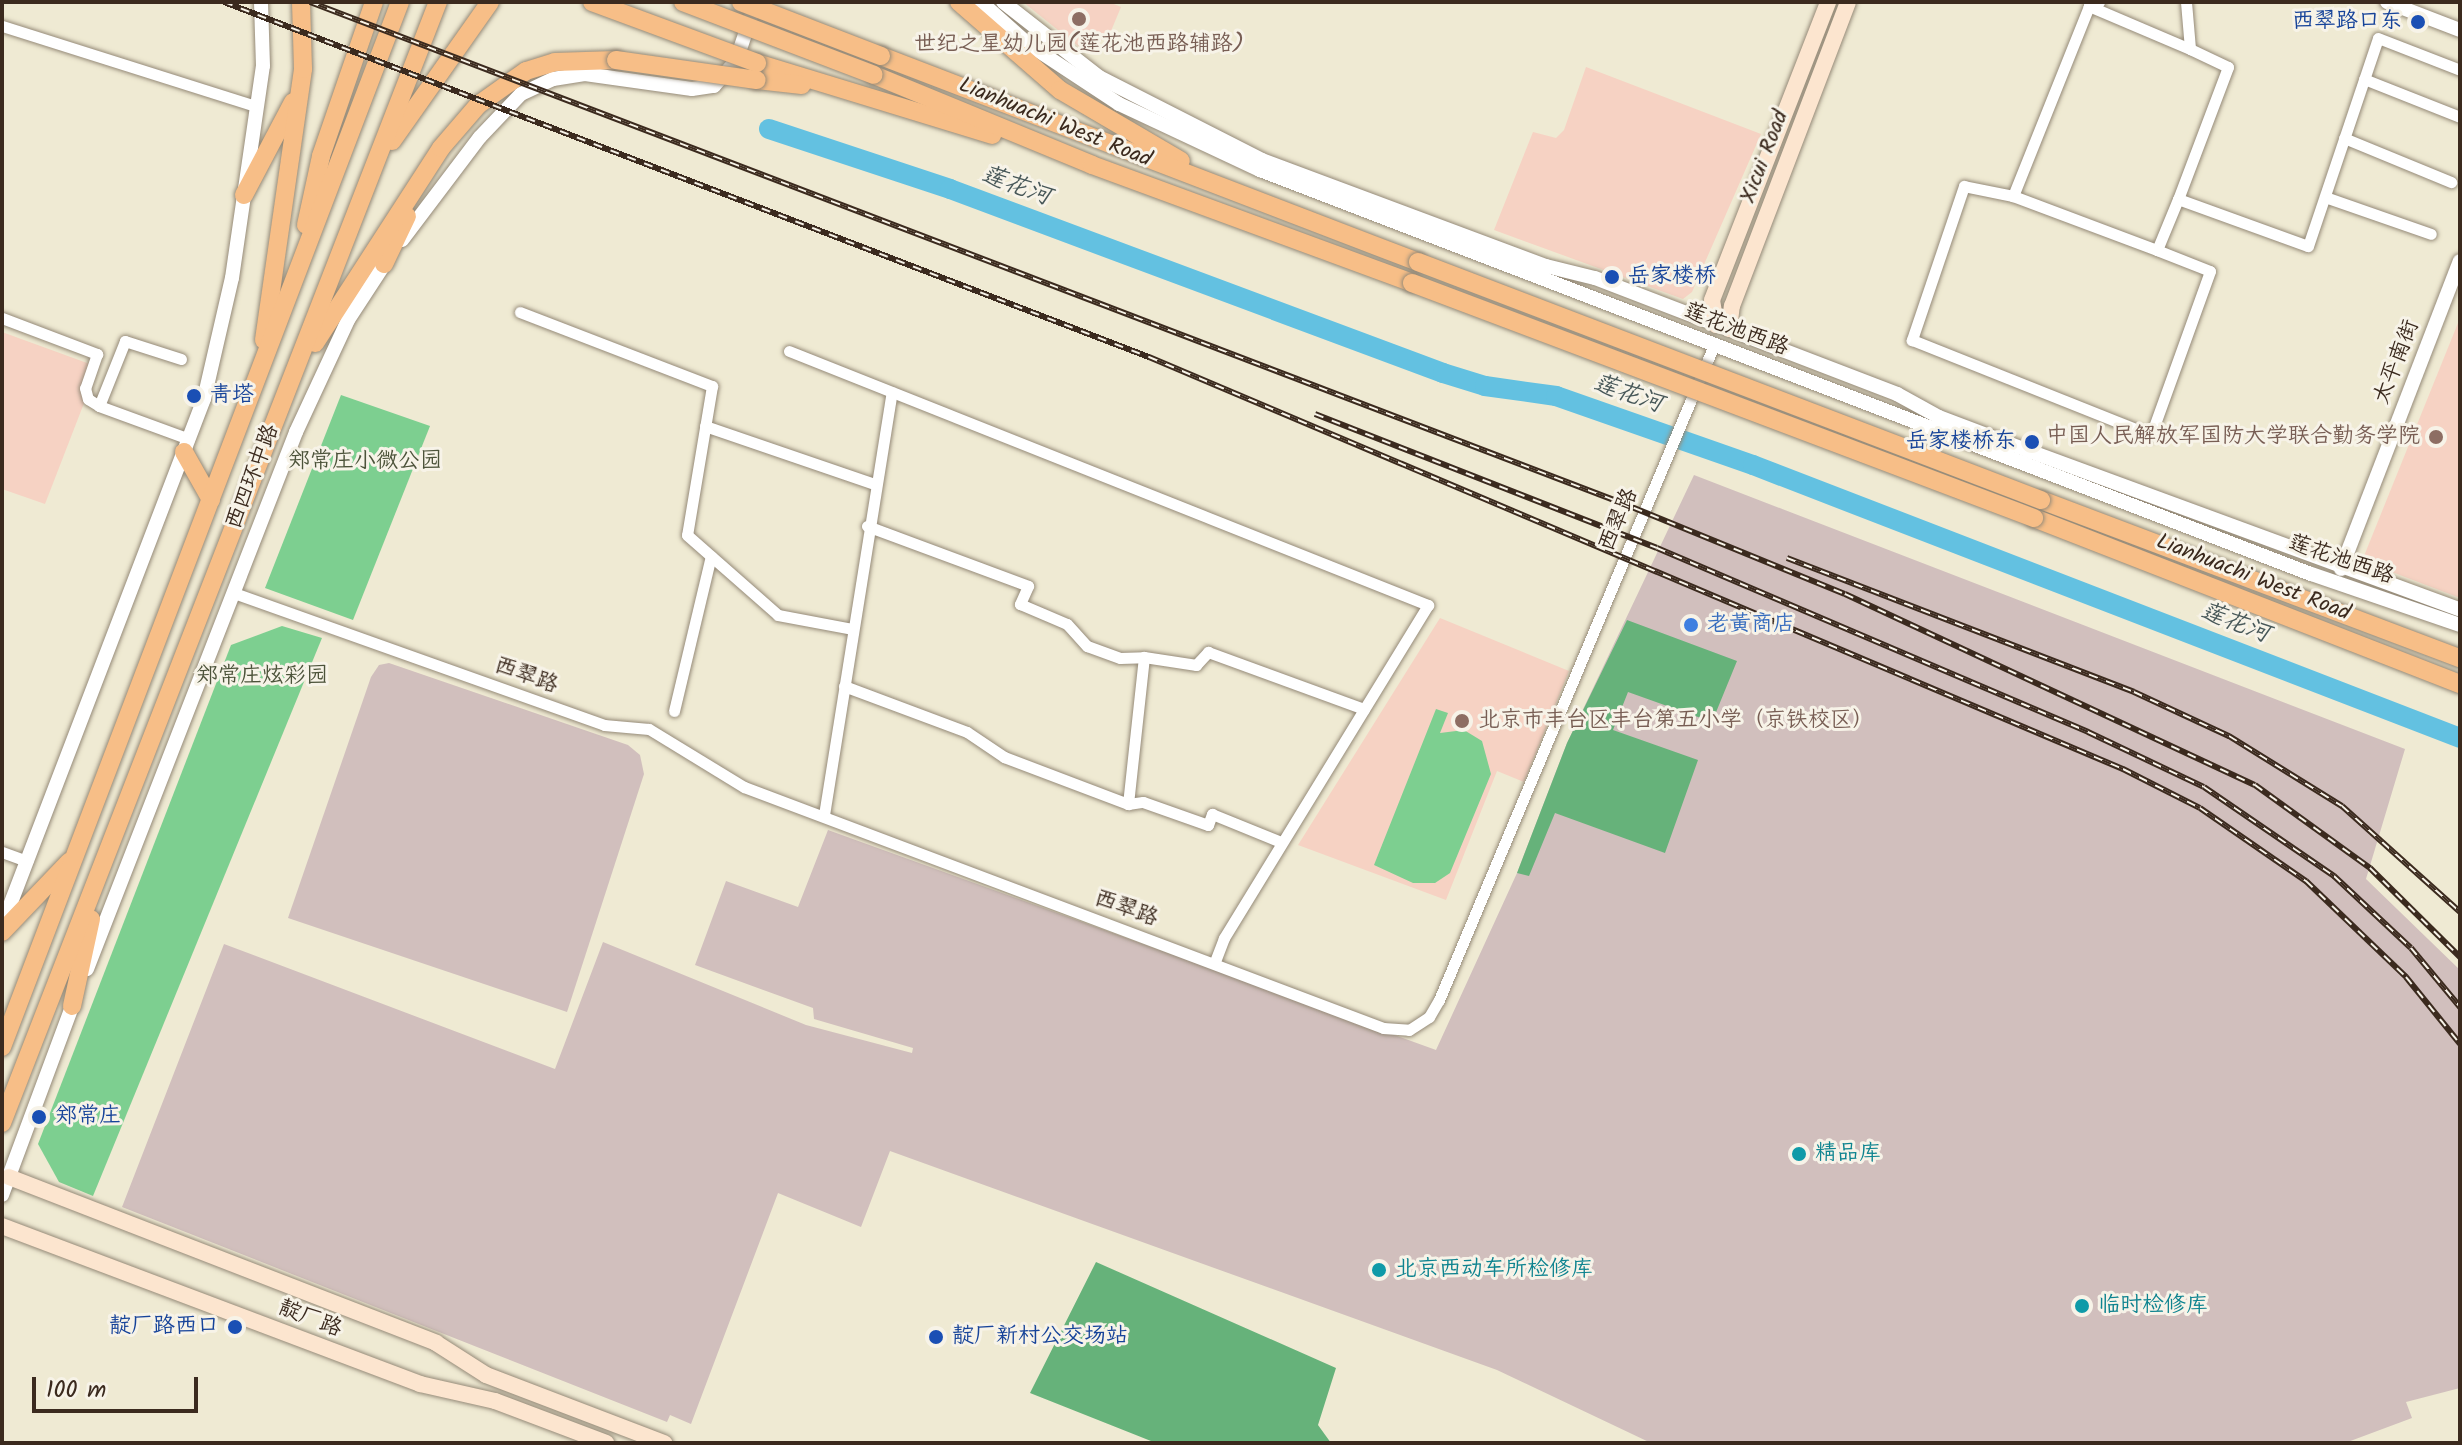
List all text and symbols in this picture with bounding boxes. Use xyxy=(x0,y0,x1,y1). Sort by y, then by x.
place label: 西翠路口东 xyxy=(2292,9,2402,35)
marker: 世纪之星幼儿园(莲花池西路辅路) xyxy=(1070,10,1088,28)
marker: 西翠路口东 xyxy=(2409,13,2427,31)
place label: 世纪之星幼儿园(莲花池西路辅路) xyxy=(914,32,1244,58)
street label: Lianhuachi West Road xyxy=(955,72,1155,174)
street label: Xicui Road xyxy=(1735,107,1795,207)
water label: 莲花河 xyxy=(977,160,1055,212)
place label: 岳家楼桥 xyxy=(1628,264,1716,290)
marker: 岳家楼桥 xyxy=(1603,268,1621,286)
street label: 莲花池西路 xyxy=(1680,298,1792,362)
street label: 太平南街 xyxy=(2369,316,2425,408)
water label: 莲花河 xyxy=(1589,369,1667,419)
place label: 青塔 xyxy=(210,383,254,409)
marker: 青塔 xyxy=(185,387,203,405)
street label: 西四环中路 xyxy=(221,421,285,533)
place label: 中国人民解放军国防大学联合勤务学院 xyxy=(2046,424,2420,450)
marker: 中国人民解放军国防大学联合勤务学院 xyxy=(2427,428,2445,446)
place label: 岳家楼桥东 xyxy=(1906,429,2016,455)
marker: 岳家楼桥东 xyxy=(2023,433,2041,451)
park label: 郑常庄小微公园 xyxy=(288,449,442,475)
street label: 西翠路 xyxy=(1594,484,1644,556)
street label: Lianhuachi West Road xyxy=(2152,529,2354,627)
street label: 莲花池西路 xyxy=(2285,530,2397,590)
water label: 莲花河 xyxy=(2196,597,2274,649)
place label: 老黄商店 xyxy=(1707,612,1795,638)
marker: 老黄商店 xyxy=(1682,616,1700,634)
street label: 西翠路 xyxy=(490,652,562,700)
park label: 郑常庄炫彩园 xyxy=(196,664,328,690)
place label: 北京市丰台区丰台第五小学（京铁校区） xyxy=(1478,708,1874,734)
marker: 北京市丰台区丰台第五小学（京铁校区） xyxy=(1453,712,1471,730)
street label: 西翠路 xyxy=(1090,885,1162,933)
place label: 郑常庄 xyxy=(55,1104,121,1130)
marker: 郑常庄 xyxy=(30,1108,48,1126)
place label: 精品库 xyxy=(1815,1141,1881,1167)
marker: 精品库 xyxy=(1790,1145,1808,1163)
place label: 北京西动车所检修库 xyxy=(1395,1257,1593,1283)
marker: 北京西动车所检修库 xyxy=(1370,1261,1388,1279)
place label: 临时检修库 xyxy=(2098,1293,2208,1319)
street label: 靛厂路 xyxy=(274,1295,346,1343)
marker: 临时检修库 xyxy=(2073,1297,2091,1315)
place label: 靛厂路西口 xyxy=(109,1314,219,1340)
marker: 靛厂路西口 xyxy=(226,1318,244,1336)
place label: 靛厂新村公交场站 xyxy=(952,1324,1128,1350)
marker: 靛厂新村公交场站 xyxy=(927,1328,945,1346)
scale bar xyxy=(36,1361,202,1411)
text: 100 m xyxy=(46,1371,106,1410)

